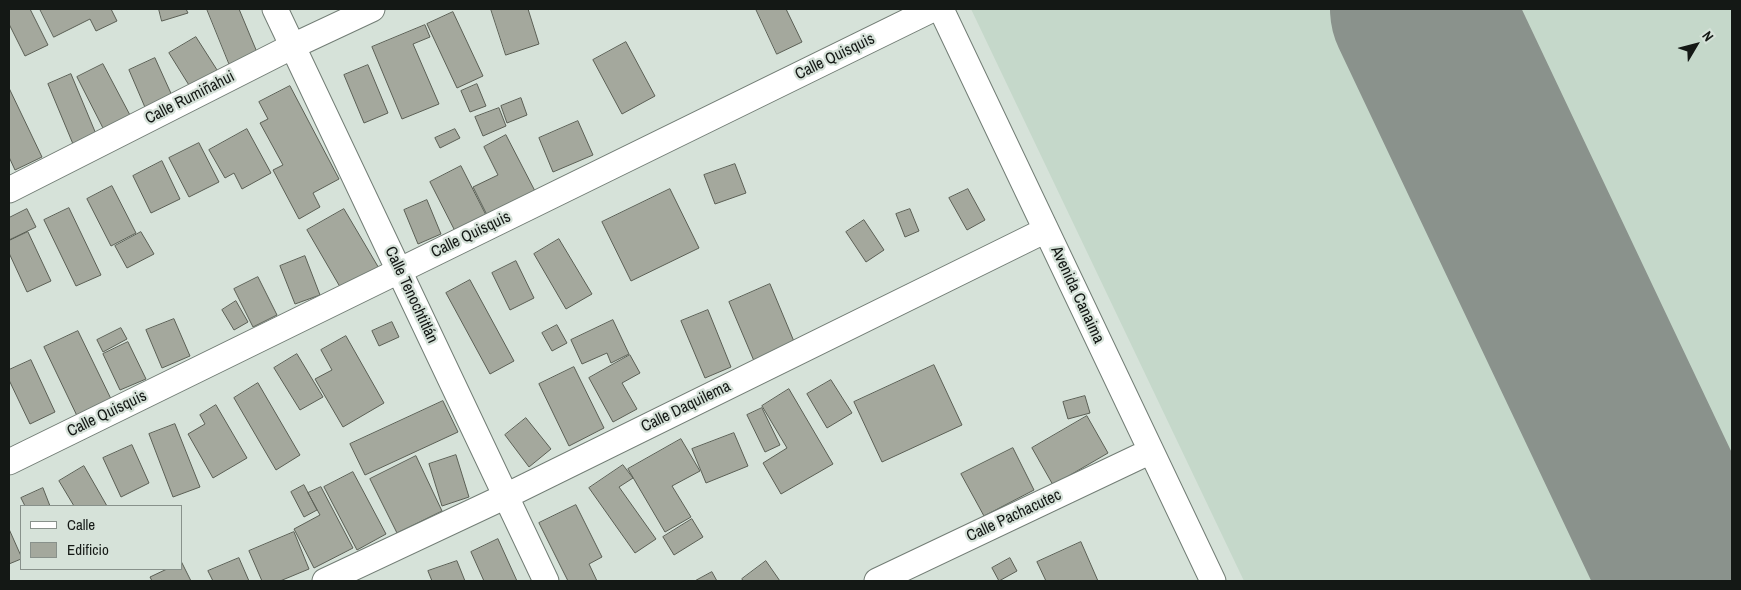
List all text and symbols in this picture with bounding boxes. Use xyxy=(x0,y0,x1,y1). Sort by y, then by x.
north arrow xyxy=(1671,20,1721,70)
text: N xyxy=(1698,27,1718,45)
street label: Calle Quisquis xyxy=(792,30,878,84)
street label: Calle Rumiñahui xyxy=(142,67,238,129)
street label: Calle Quisquis xyxy=(428,208,514,262)
street label: Avenida Canaima xyxy=(1046,243,1108,347)
street label: Calle Tenochtitlán xyxy=(380,244,442,346)
street label: Calle Daquilema xyxy=(638,377,734,437)
street label: Calle Quisquis xyxy=(64,387,150,441)
street label: Calle Pachacutec xyxy=(964,486,1064,546)
legend xyxy=(20,505,182,570)
text: Calle xyxy=(67,514,95,535)
text: Edificio xyxy=(67,539,109,560)

